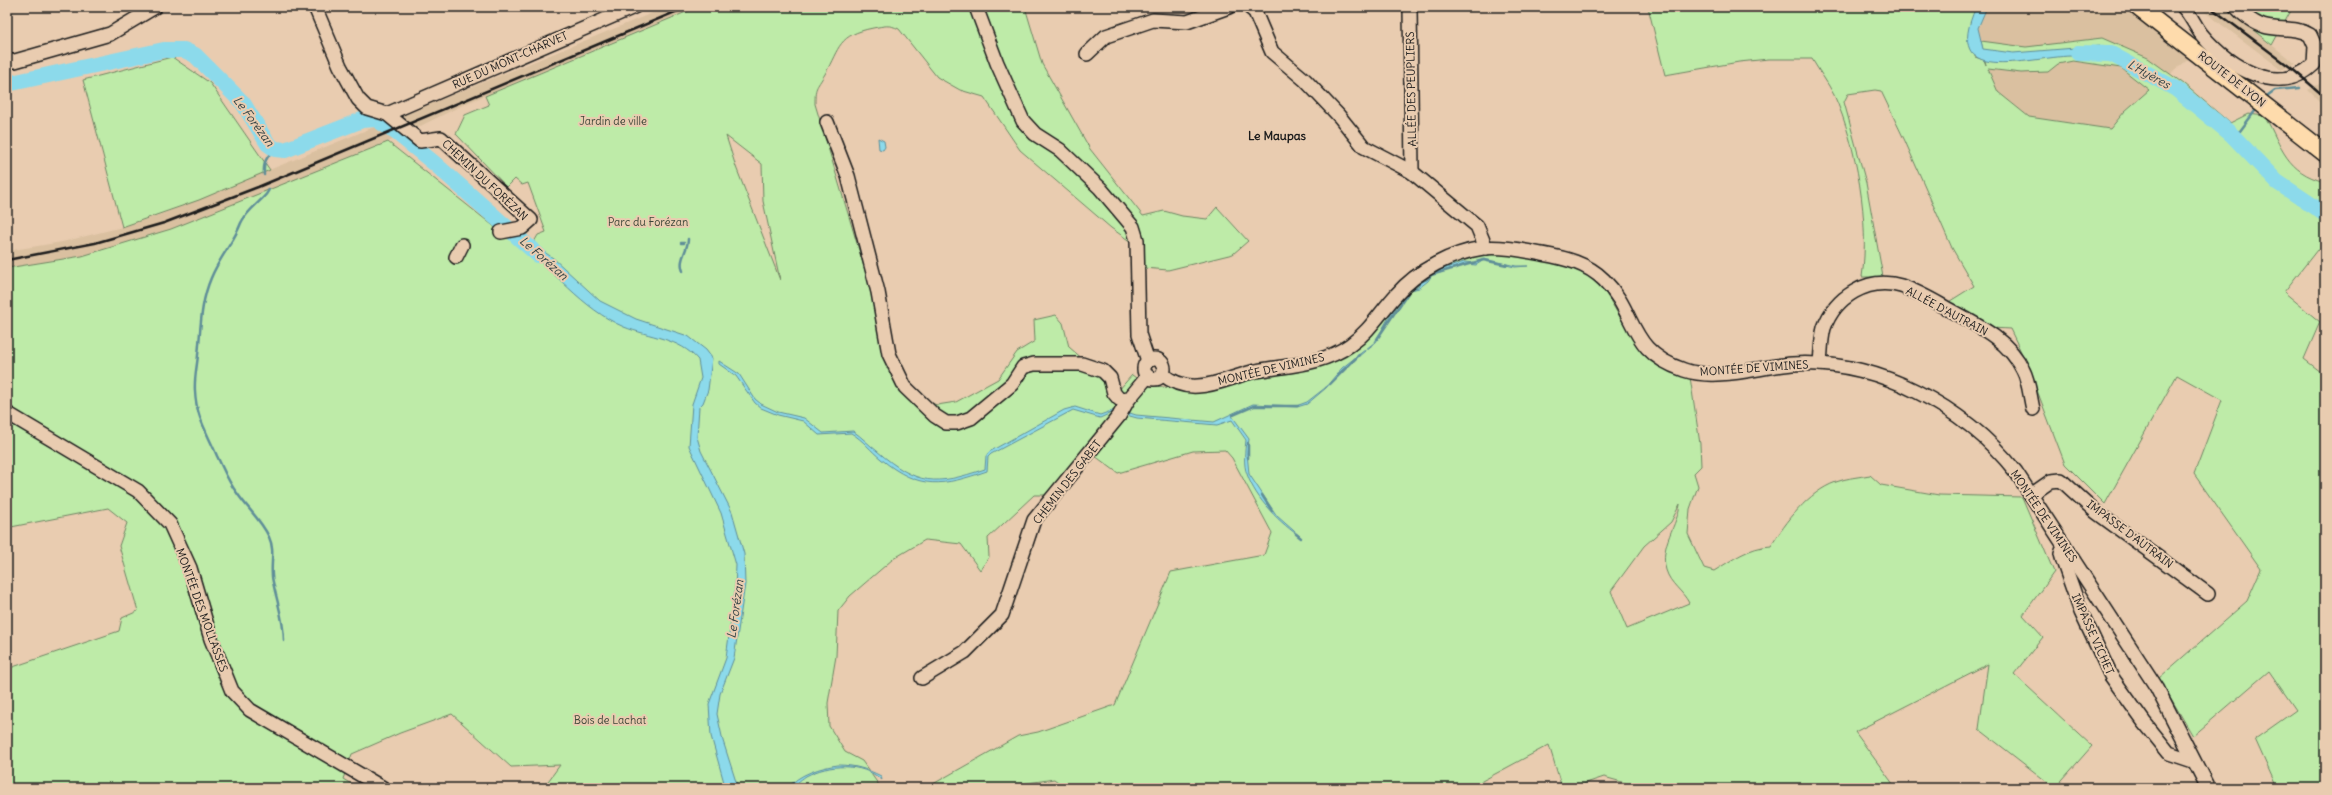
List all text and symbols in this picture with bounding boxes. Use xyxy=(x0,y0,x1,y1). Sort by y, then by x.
street label: RUE DU MONT-CHARVET xyxy=(450,28,570,92)
street label: ALLÉE DES PEUPLIERS xyxy=(1402,31,1419,147)
street label: ROUTE DE LYON xyxy=(2195,48,2269,110)
water label: L'Hyères xyxy=(2125,56,2174,92)
water label: Le Forézan xyxy=(230,93,278,150)
park label: Jardin de ville xyxy=(579,114,647,128)
district label: Le Maupas xyxy=(1248,128,1307,144)
street label: CHEMIN DU FORÉZAN xyxy=(439,136,532,223)
park label: Parc du Forézan xyxy=(608,215,688,229)
water label: Le Forézan xyxy=(517,233,572,284)
street label: ALLÉE D'AUTRAIN xyxy=(1904,283,1991,338)
street label: MONTÉE DE VIMINES xyxy=(1216,349,1326,388)
street label: MONTÉE DE VIMINES xyxy=(1699,356,1809,379)
street label: CHEMIN DES GABET xyxy=(1030,437,1104,527)
street label: MONTÉE DE VIMINES xyxy=(2008,466,2081,565)
street label: IMPASSE D'AUTRAIN xyxy=(2084,497,2176,571)
street label: MONTÉE DES MOLLASSES xyxy=(173,546,232,674)
water label: Le Forézan xyxy=(723,578,747,639)
street label: IMPASSE VICHET xyxy=(2069,591,2117,677)
park label: Bois de Lachat xyxy=(574,713,647,727)

